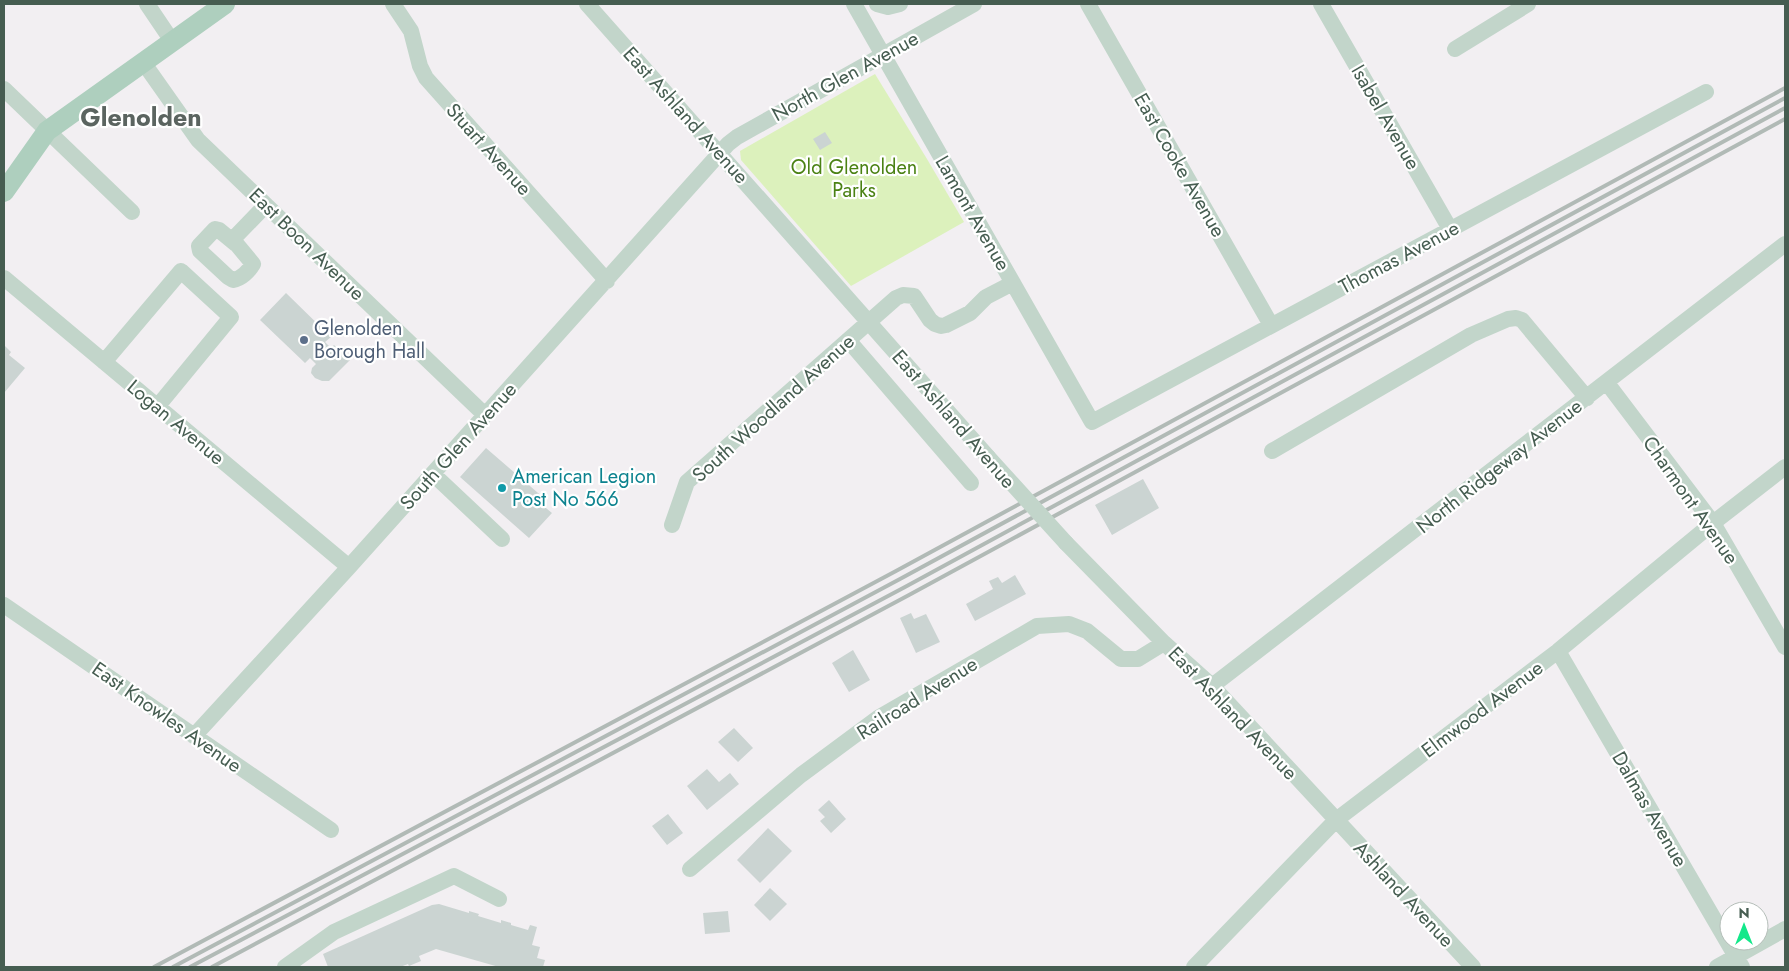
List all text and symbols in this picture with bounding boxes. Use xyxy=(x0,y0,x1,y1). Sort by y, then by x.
street label: North Glen Avenue xyxy=(767,24,924,129)
street label: East Ashland Avenue xyxy=(616,40,755,190)
street label: Isabel Avenue xyxy=(1344,59,1427,175)
street label: East Cooke Avenue xyxy=(1126,88,1233,243)
street label: Stuart Avenue xyxy=(439,97,538,202)
district label: Glenolden xyxy=(80,99,202,135)
street label: Lamont Avenue xyxy=(928,150,1017,276)
park label: Old Glenolden Parks xyxy=(791,153,917,205)
street label: East Boon Avenue xyxy=(242,181,371,307)
street label: Thomas Avenue xyxy=(1334,214,1464,301)
place label: Glenolden Borough Hall xyxy=(314,314,425,366)
street label: South Woodland Avenue xyxy=(686,327,861,489)
marker: Glenolden Borough Hall xyxy=(298,334,310,346)
street label: East Ashland Avenue xyxy=(885,344,1022,495)
street label: Logan Avenue xyxy=(120,373,231,472)
street label: South Glen Avenue xyxy=(393,376,524,517)
street label: North Ridgeway Avenue xyxy=(1410,392,1589,541)
street label: Charmont Avenue xyxy=(1635,430,1746,570)
place label: American Legion Post No 566 xyxy=(512,462,656,514)
marker: American Legion Post No 566 xyxy=(496,482,508,494)
street label: East Ashland Avenue xyxy=(1161,640,1304,787)
street label: Railroad Avenue xyxy=(851,650,983,747)
street label: Elmwood Avenue xyxy=(1415,654,1549,765)
street label: East Knowles Avenue xyxy=(86,655,247,780)
street label: Dalmas Avenue xyxy=(1605,746,1694,873)
street label: Ashland Avenue xyxy=(1347,835,1461,954)
north arrow xyxy=(1719,901,1769,951)
text: N xyxy=(1738,903,1750,923)

